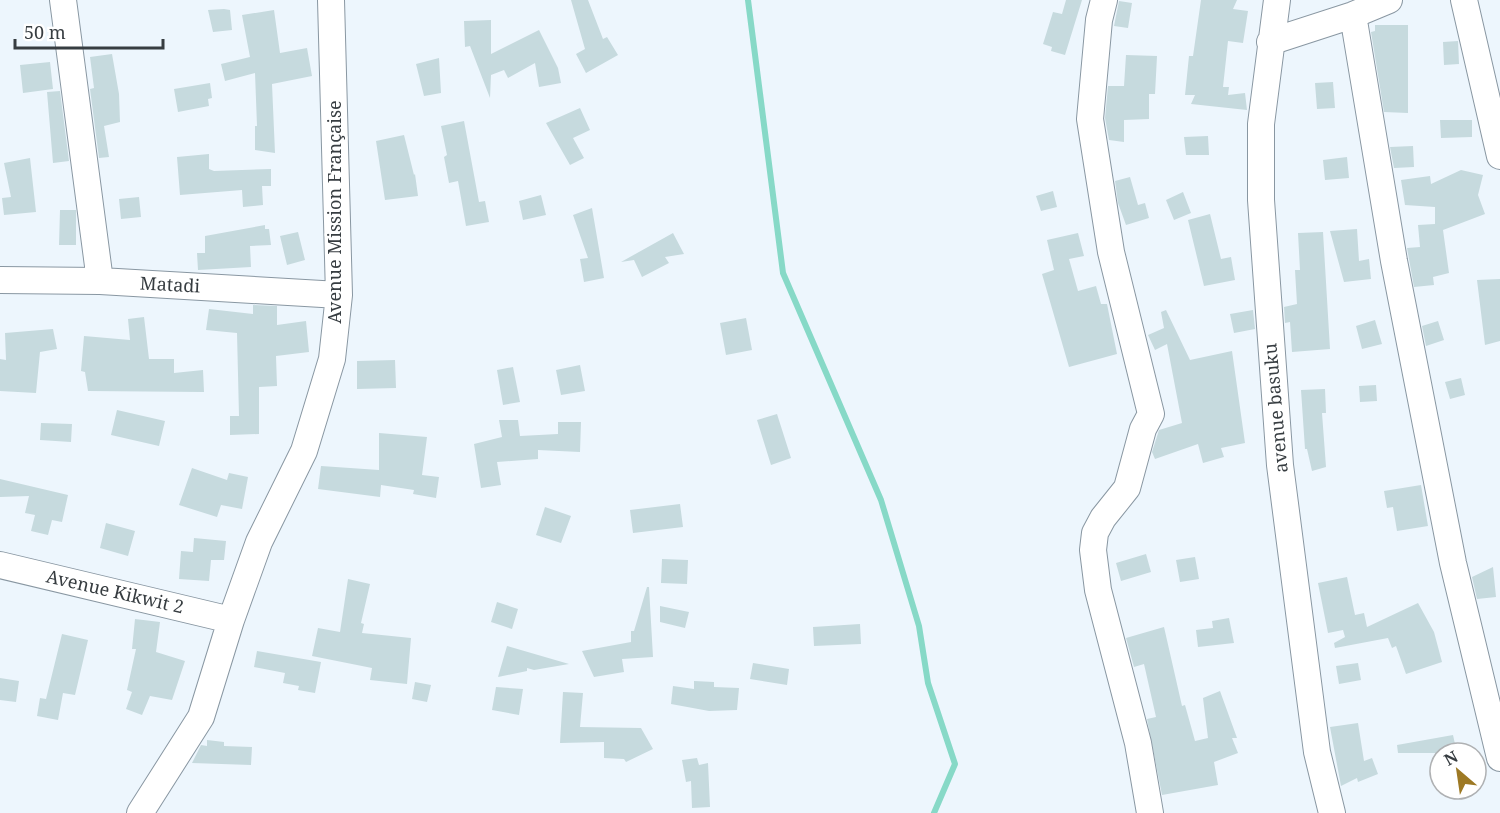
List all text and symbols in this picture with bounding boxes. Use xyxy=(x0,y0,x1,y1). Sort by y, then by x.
scale bar xyxy=(15,12,164,50)
text: 50 m xyxy=(24,20,66,44)
street label: Avenue Mission Française xyxy=(322,100,346,324)
street label: Matadi xyxy=(139,270,201,298)
street label: avenue basuku xyxy=(1257,342,1293,474)
street label: Avenue Kikwit 2 xyxy=(44,564,186,618)
north arrow xyxy=(1428,741,1488,801)
text: N xyxy=(1440,745,1462,771)

